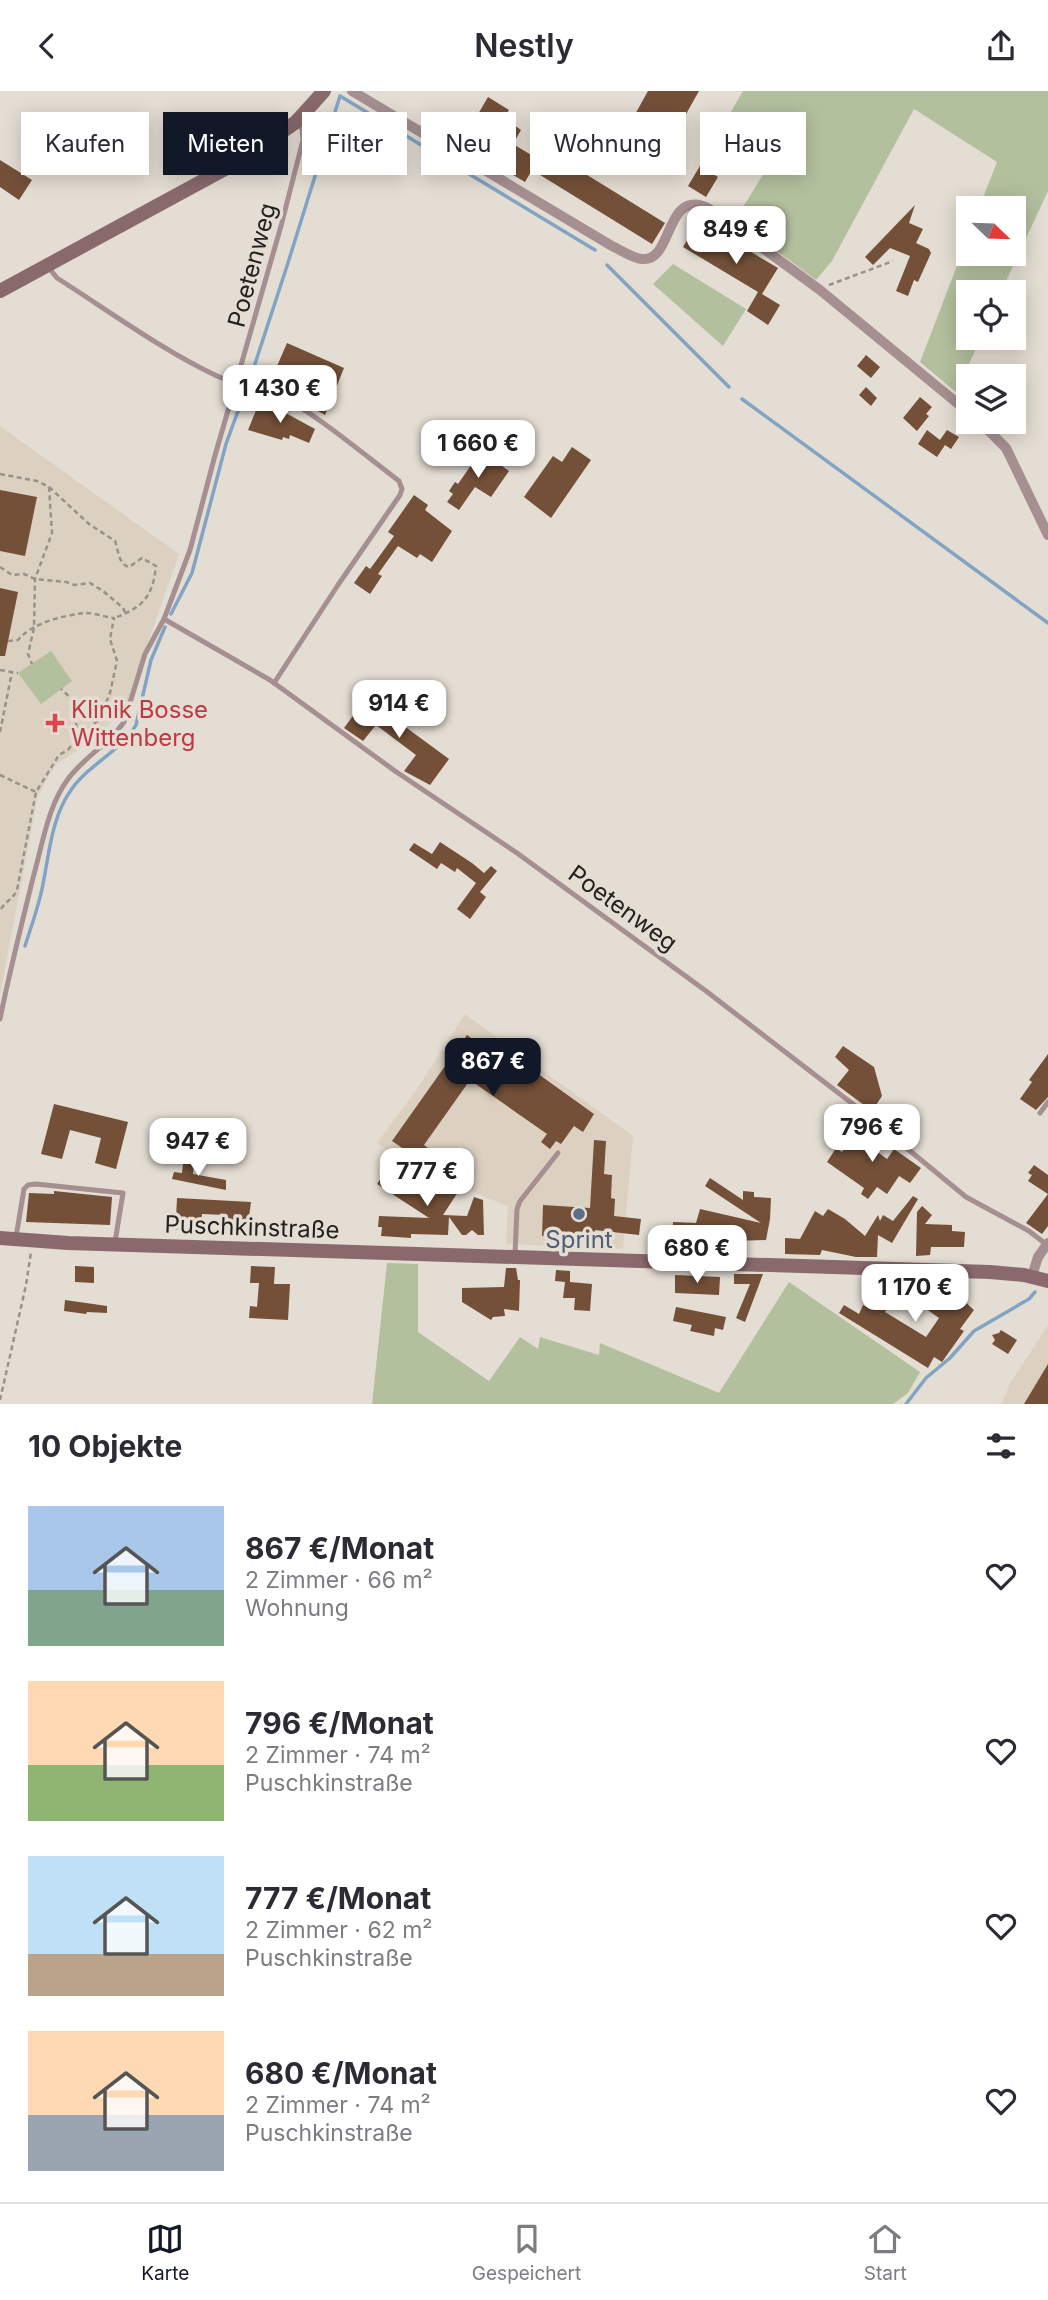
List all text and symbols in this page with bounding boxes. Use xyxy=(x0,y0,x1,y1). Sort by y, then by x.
text: Nestly xyxy=(474,26,574,65)
icon: back xyxy=(28,27,66,65)
icon: share xyxy=(982,27,1020,65)
chip: Kaufen xyxy=(21,112,149,175)
chip: Mieten xyxy=(163,112,288,175)
chip: Filter xyxy=(302,112,407,175)
chip: Neu xyxy=(421,112,516,175)
chip: Wohnung xyxy=(530,112,686,175)
chip: Haus xyxy=(700,112,806,175)
north arrow xyxy=(956,196,1026,266)
map controls xyxy=(956,196,1026,434)
street label: Poetenweg xyxy=(222,200,282,330)
pin: 849 € xyxy=(687,207,785,266)
text: 849 € xyxy=(703,215,769,243)
button: locate xyxy=(956,280,1026,350)
button: layers xyxy=(956,364,1026,434)
pin: 1 430 € xyxy=(215,365,345,425)
text: 1 430 € xyxy=(239,374,321,402)
pin: 1 660 € xyxy=(413,421,543,480)
text: 1 660 € xyxy=(437,429,519,457)
pin: 914 € xyxy=(350,681,448,740)
text: 914 € xyxy=(368,689,430,717)
place label: Klinik Bosse Wittenberg xyxy=(71,695,208,752)
marker: Klinik Bosse Wittenberg xyxy=(45,713,65,733)
street label: Poetenweg xyxy=(563,859,683,957)
pin: 867 € xyxy=(444,1039,542,1098)
text: 867 € xyxy=(461,1047,525,1075)
pin: 796 € xyxy=(823,1105,921,1164)
text: 796 € xyxy=(840,1113,904,1141)
pin: 947 € xyxy=(149,1119,247,1178)
text: 947 € xyxy=(165,1127,231,1155)
pin: 777 € xyxy=(378,1149,476,1208)
text: 777 € xyxy=(396,1157,458,1185)
marker: Sprint xyxy=(571,1206,587,1222)
street label: Puschkinstraße xyxy=(164,1209,340,1245)
place label: Sprint xyxy=(545,1225,613,1254)
pin: 680 € xyxy=(648,1225,746,1285)
text: 680 € xyxy=(664,1234,730,1262)
pin: 1 170 € xyxy=(850,1265,980,1324)
text: 1 170 € xyxy=(878,1273,953,1301)
icon: filters xyxy=(982,1427,1020,1465)
text: 10 Objekte xyxy=(28,1428,182,1464)
text: 867 €/Monat xyxy=(245,1530,434,1566)
icon: home xyxy=(84,1534,168,1618)
icon: heart xyxy=(982,1557,1020,1595)
text: 2 Zimmer · 66 m² xyxy=(245,1566,433,1594)
text: Wohnung xyxy=(245,1594,349,1622)
text: 796 €/Monat xyxy=(245,1705,434,1741)
icon: home xyxy=(84,1709,168,1793)
icon: heart xyxy=(982,1732,1020,1770)
text: 2 Zimmer · 74 m² xyxy=(245,1741,431,1769)
text: Puschkinstraße xyxy=(245,1769,413,1797)
text: 777 €/Monat xyxy=(245,1880,431,1916)
icon: home xyxy=(84,1884,168,1968)
icon: heart xyxy=(982,1907,1020,1945)
text: 2 Zimmer · 62 m² xyxy=(245,1916,433,1944)
text: Puschkinstraße xyxy=(245,1944,413,1972)
text: 680 €/Monat xyxy=(245,2055,437,2091)
icon: home xyxy=(84,2059,168,2143)
icon: heart xyxy=(982,2082,1020,2120)
text: 2 Zimmer · 74 m² xyxy=(245,2091,431,2119)
text: Puschkinstraße xyxy=(245,2119,413,2147)
tab: Karte xyxy=(141,2220,189,2285)
tab: Gespeichert xyxy=(472,2220,581,2285)
tab: Start xyxy=(864,2220,907,2285)

